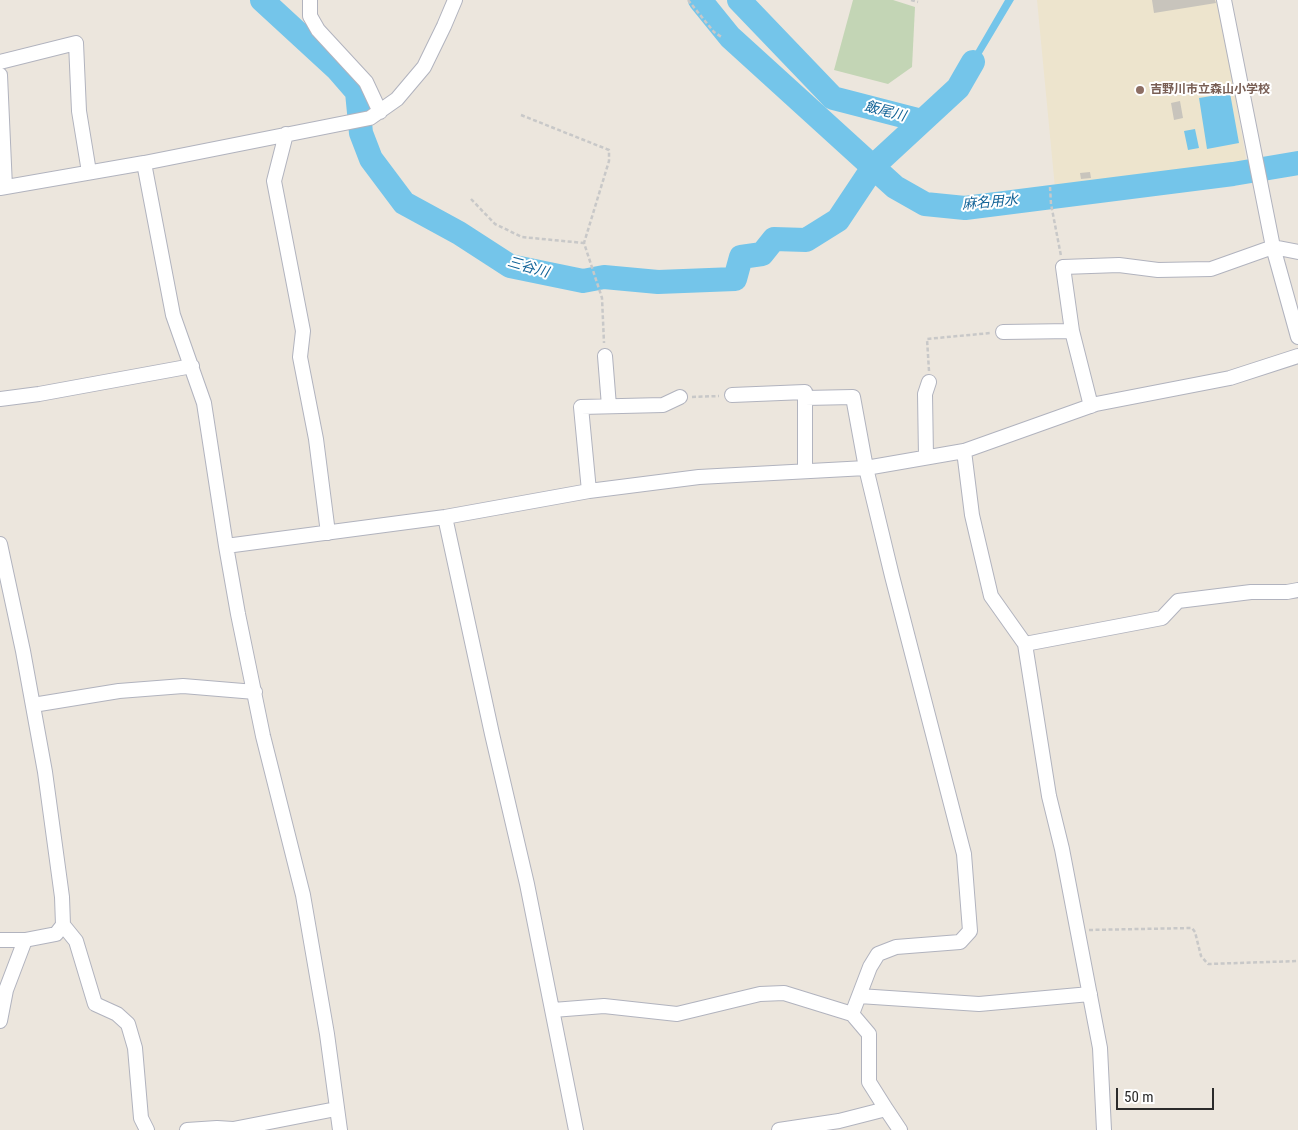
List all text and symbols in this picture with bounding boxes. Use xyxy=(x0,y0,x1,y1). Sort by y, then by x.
place label: 吉野川市立森山小学校 xyxy=(1150,83,1270,97)
marker: 吉野川市立森山小学校 xyxy=(1134,84,1146,96)
water label: 飯尾川 xyxy=(863,98,907,126)
water label: 麻名用水 xyxy=(961,192,1019,214)
water label: 三谷川 xyxy=(505,254,551,282)
scale bar xyxy=(1118,1078,1216,1110)
text: 50 m xyxy=(1124,1088,1154,1106)

